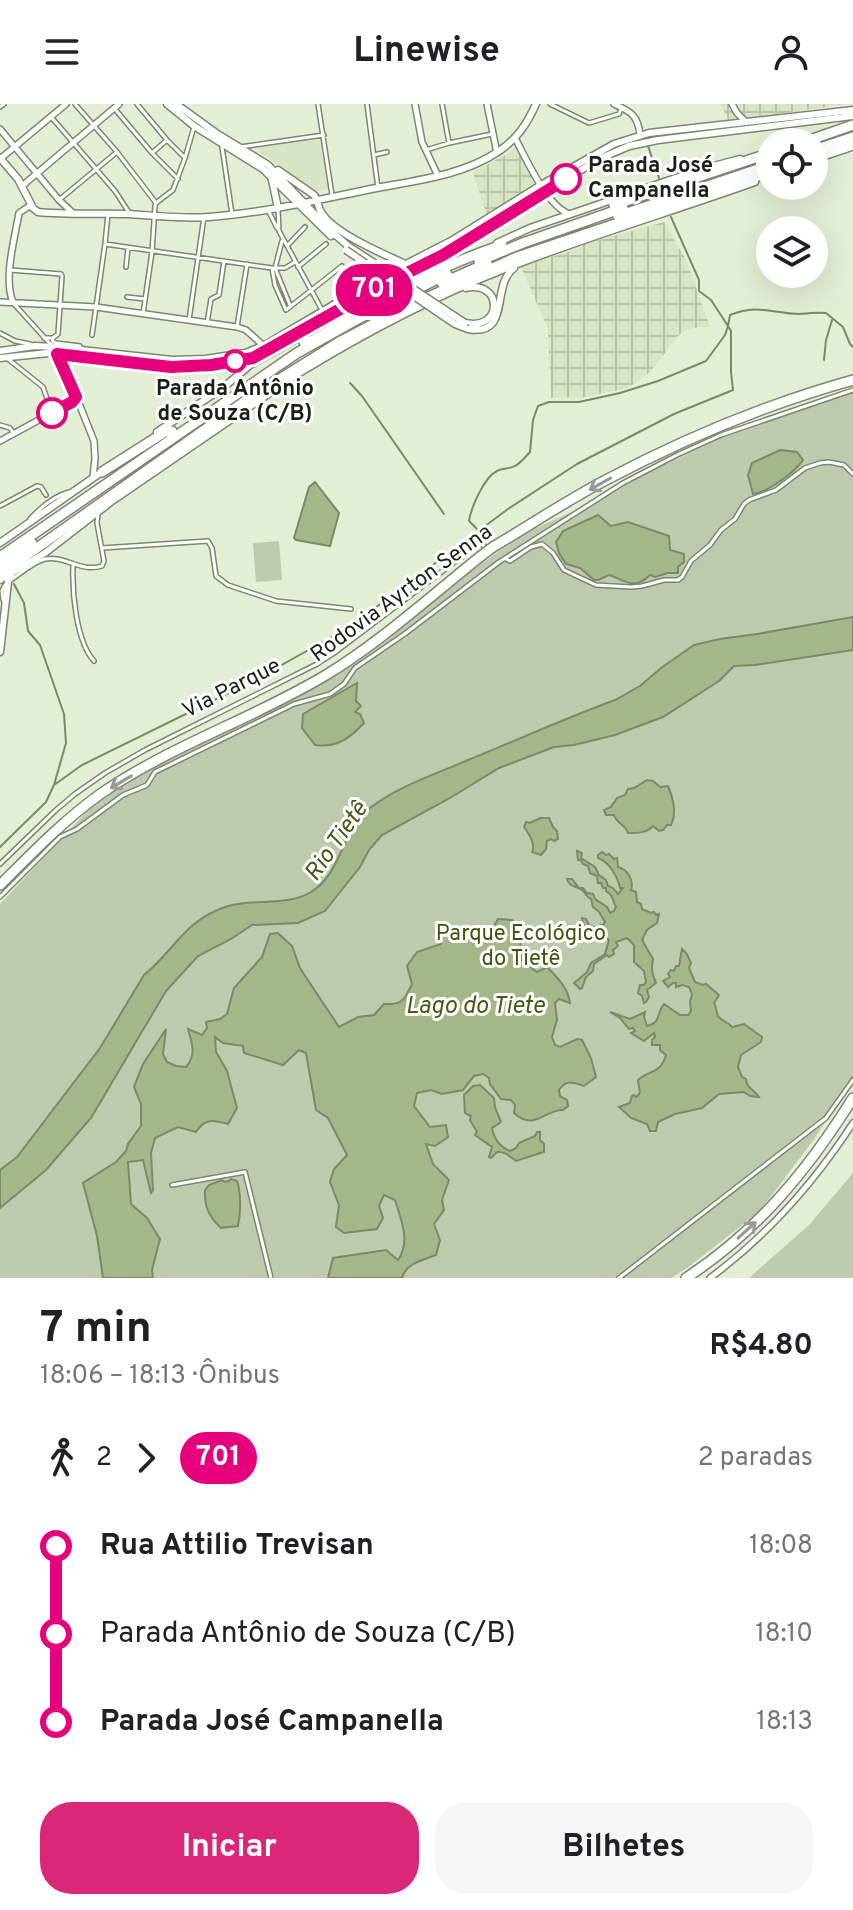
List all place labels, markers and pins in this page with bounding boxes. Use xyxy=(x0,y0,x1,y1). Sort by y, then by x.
place label: Parada José Campanella xyxy=(588,153,713,205)
marker: Parada José Campanella xyxy=(551,164,581,194)
marker: Parada Antônio de Souza (C/B) xyxy=(224,350,246,372)
place label: Parada Antônio de Souza (C/B) xyxy=(156,376,314,428)
unlabelled marker xyxy=(37,398,67,428)

